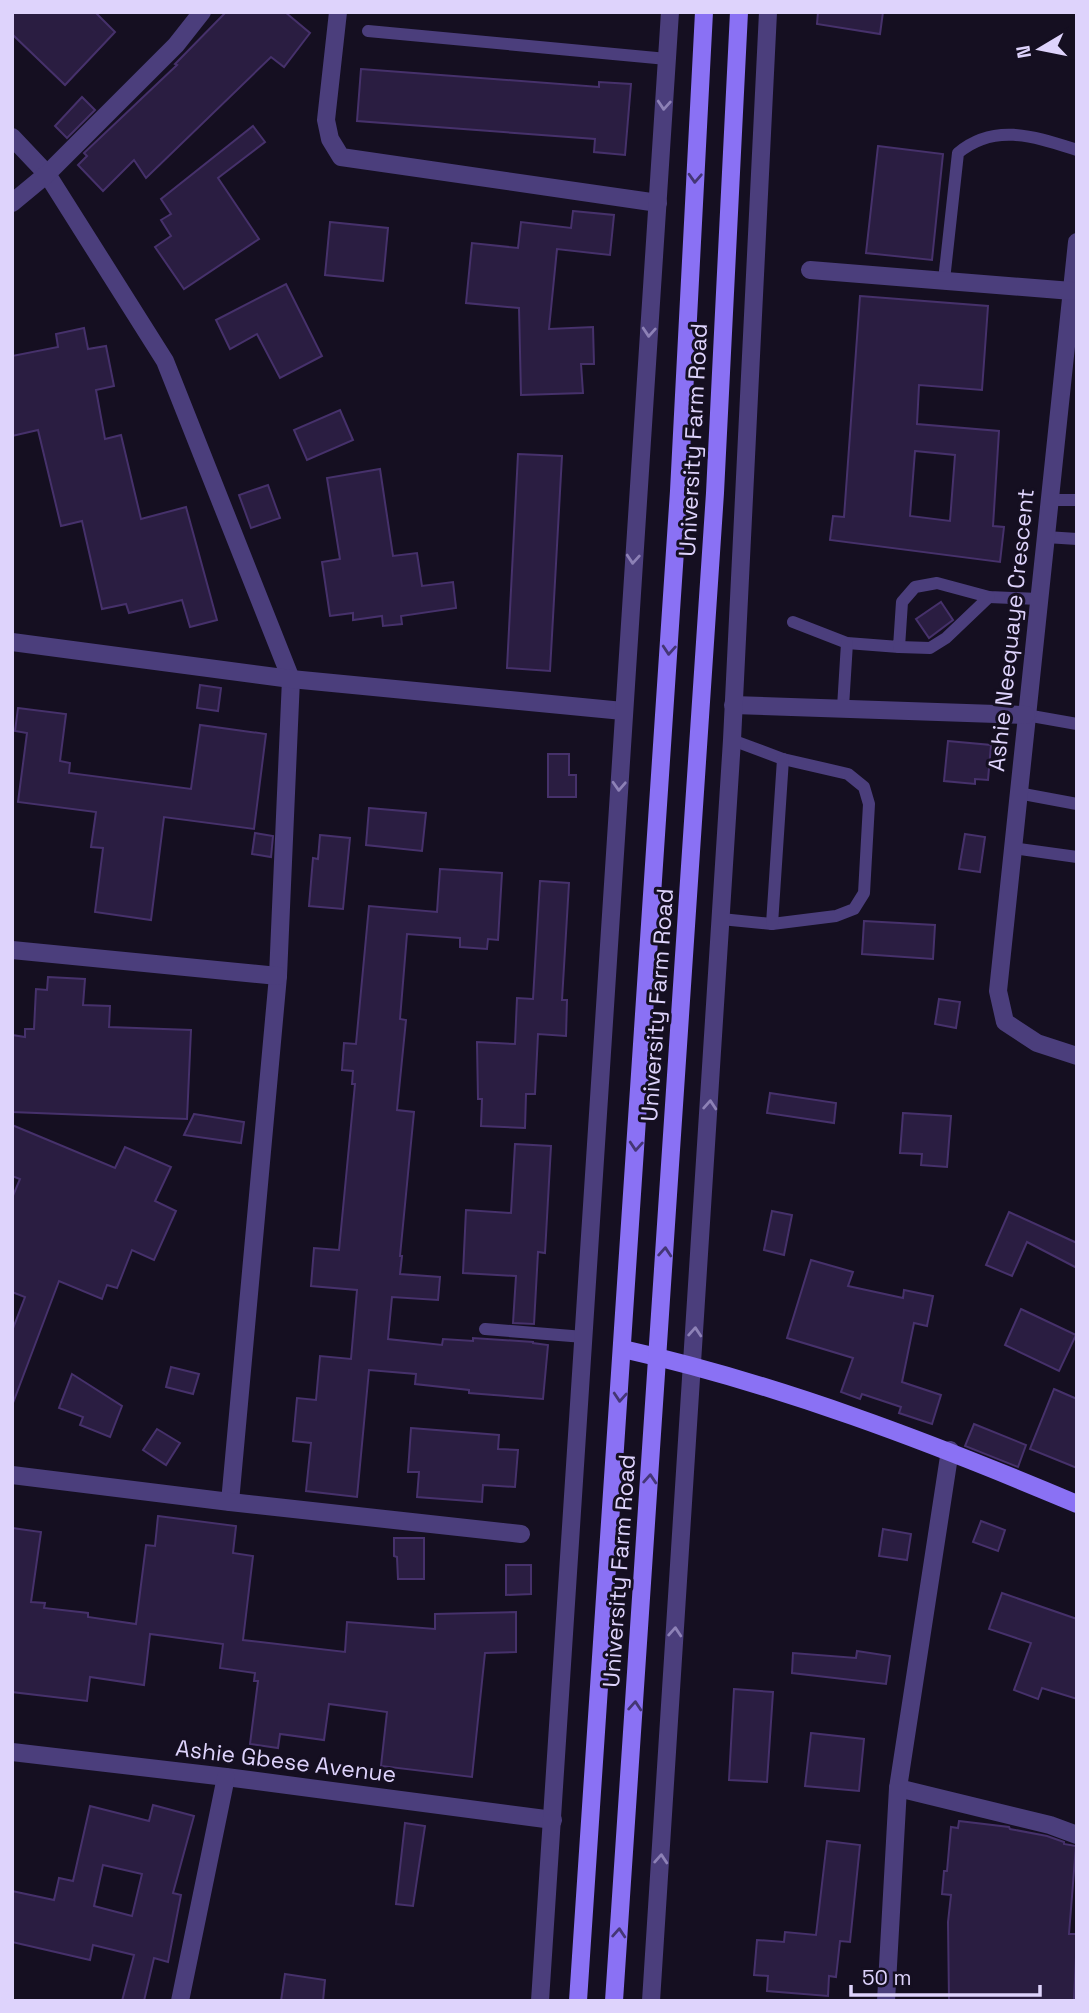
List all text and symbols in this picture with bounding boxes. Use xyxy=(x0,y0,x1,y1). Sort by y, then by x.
north arrow xyxy=(1005,14,1075,84)
text: N xyxy=(1010,43,1037,60)
one-way arrow xyxy=(657,100,672,111)
one-way arrow xyxy=(688,173,703,184)
street label: University Farm Road xyxy=(672,323,714,557)
one-way arrow xyxy=(642,327,657,338)
street label: Ashie Neequaye Crescent xyxy=(981,487,1041,773)
one-way arrow xyxy=(626,554,641,565)
one-way arrow xyxy=(662,645,677,656)
one-way arrow xyxy=(612,781,627,792)
street label: University Farm Road xyxy=(634,887,680,1123)
one-way arrow xyxy=(702,1099,717,1110)
one-way arrow xyxy=(629,1141,644,1152)
one-way arrow xyxy=(657,1246,672,1257)
one-way arrow xyxy=(687,1326,702,1337)
one-way arrow xyxy=(613,1392,628,1403)
street label: University Farm Road xyxy=(596,1453,642,1689)
one-way arrow xyxy=(642,1473,657,1484)
one-way arrow xyxy=(668,1627,683,1638)
one-way arrow xyxy=(627,1700,642,1711)
street label: Ashie Gbese Avenue xyxy=(174,1733,398,1789)
one-way arrow xyxy=(653,1854,668,1865)
one-way arrow xyxy=(611,1927,626,1938)
scale bar xyxy=(851,1954,1040,1998)
text: 50 m xyxy=(862,1964,912,1991)

